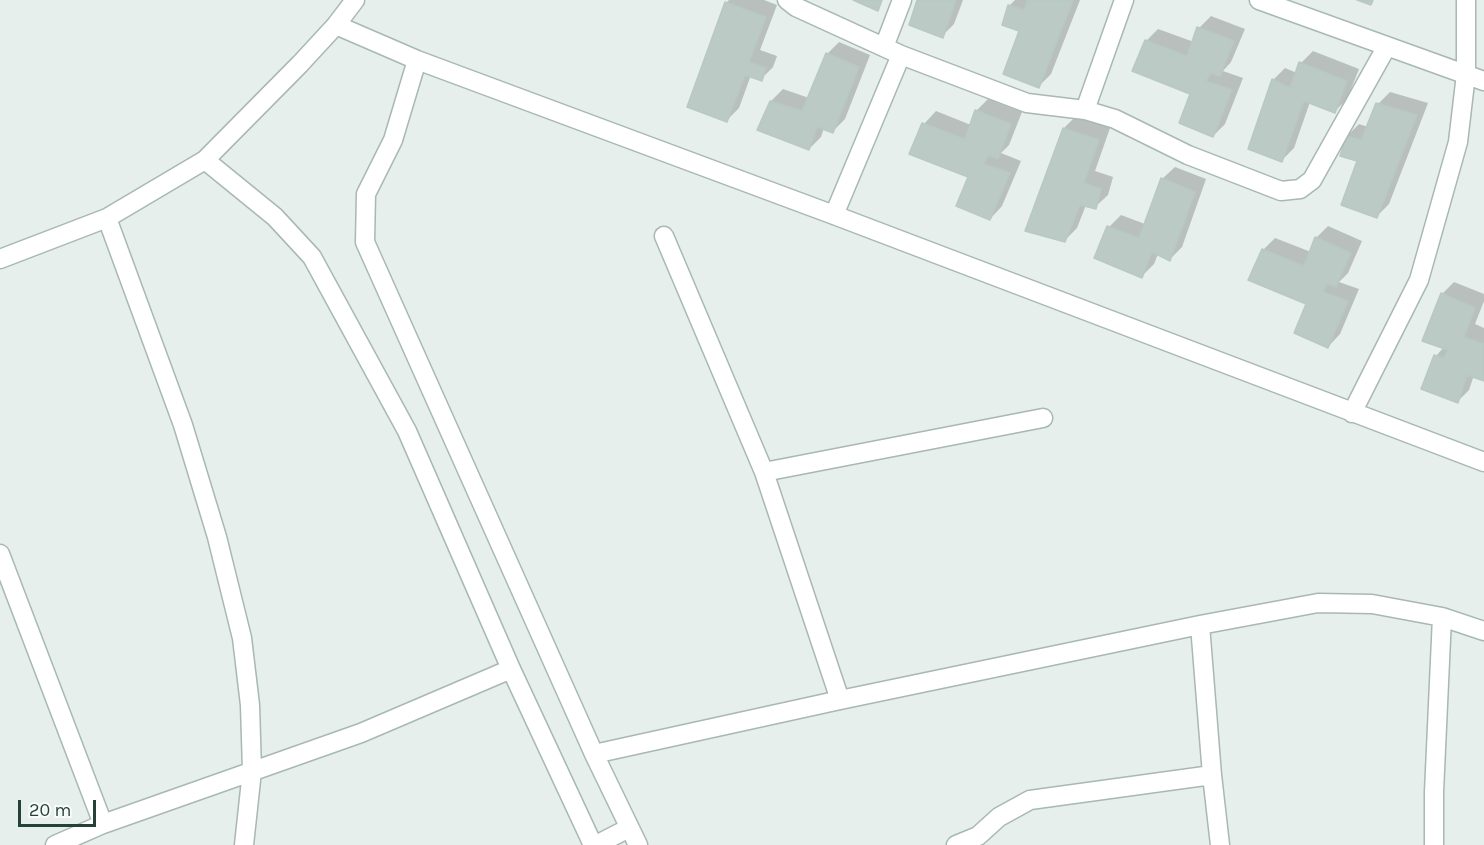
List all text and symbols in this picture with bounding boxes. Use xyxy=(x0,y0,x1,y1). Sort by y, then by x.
scale bar xyxy=(21,788,99,826)
text: 20 m xyxy=(29,799,71,821)

